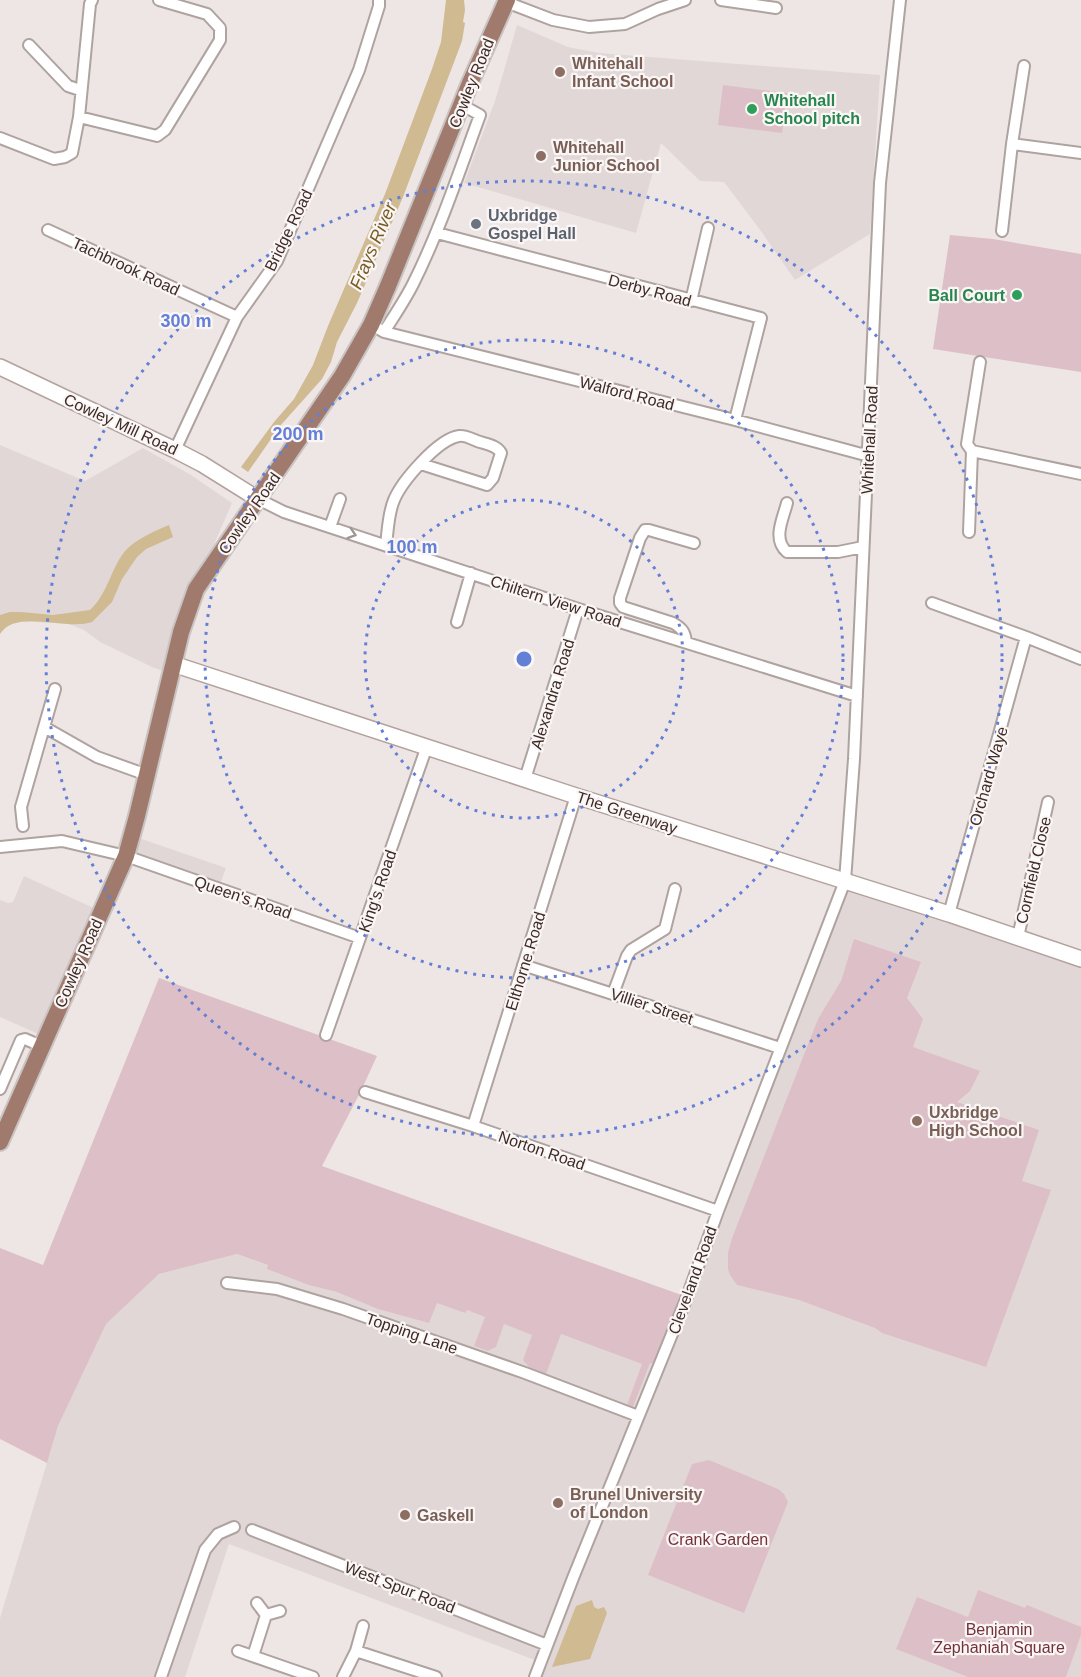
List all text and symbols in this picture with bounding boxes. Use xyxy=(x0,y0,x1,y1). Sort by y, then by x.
street label: Cowley Road xyxy=(446,36,497,130)
place label: Whitehall Infant School xyxy=(572,55,673,90)
marker: Whitehall Infant School xyxy=(553,65,567,79)
place label: Whitehall School pitch xyxy=(764,92,860,127)
marker: Whitehall School pitch xyxy=(745,102,759,116)
place label: Whitehall Junior School xyxy=(553,139,660,174)
marker: Whitehall Junior School xyxy=(534,149,548,163)
street label: Bridge Road xyxy=(261,187,316,274)
water label: Frays River xyxy=(346,199,401,292)
place label: Uxbridge Gospel Hall xyxy=(488,207,576,242)
marker: Uxbridge Gospel Hall xyxy=(469,217,483,231)
street label: Tachbrook Road xyxy=(69,234,182,299)
street label: Derby Road xyxy=(606,271,693,310)
place label: Ball Court xyxy=(929,287,1006,304)
marker: Ball Court xyxy=(1010,288,1024,302)
text: 300 m xyxy=(160,311,212,331)
street label: Walford Road xyxy=(578,373,676,413)
street label: Whitehall Road xyxy=(858,385,881,495)
street label: Cowley Mill Road xyxy=(61,391,180,458)
text: 200 m xyxy=(272,424,324,444)
street label: Cowley Road xyxy=(215,469,284,557)
one-way arrow xyxy=(346,527,357,539)
text: 100 m xyxy=(386,537,438,557)
street label: Chiltern View Road xyxy=(488,572,623,631)
street label: Alexandra Road xyxy=(528,637,577,751)
centre of rings xyxy=(514,649,534,669)
street label: Orchard Waye xyxy=(966,724,1011,828)
street label: The Greenway xyxy=(574,788,679,837)
street label: Cornfield Close xyxy=(1013,815,1054,925)
street label: King's Road xyxy=(355,848,399,934)
street label: Queen's Road xyxy=(192,873,294,922)
street label: Elthorne Road xyxy=(502,910,549,1013)
street label: Cowley Road xyxy=(51,916,106,1010)
street label: Villier Street xyxy=(608,985,696,1028)
place label: Uxbridge High School xyxy=(929,1104,1022,1139)
marker: Uxbridge High School xyxy=(910,1114,924,1128)
street label: Norton Road xyxy=(496,1128,587,1173)
street label: Cleveland Road xyxy=(665,1224,720,1337)
street label: Topping Lane xyxy=(364,1310,460,1357)
place label: Brunel University of London xyxy=(570,1486,703,1521)
marker: Brunel University of London xyxy=(551,1496,565,1510)
place label: Gaskell xyxy=(417,1507,474,1524)
marker: Gaskell xyxy=(398,1508,412,1522)
park label: Crank Garden xyxy=(668,1531,768,1548)
street label: West Spur Road xyxy=(342,1559,458,1616)
park label: Benjamin Zephaniah Square xyxy=(933,1621,1065,1656)

